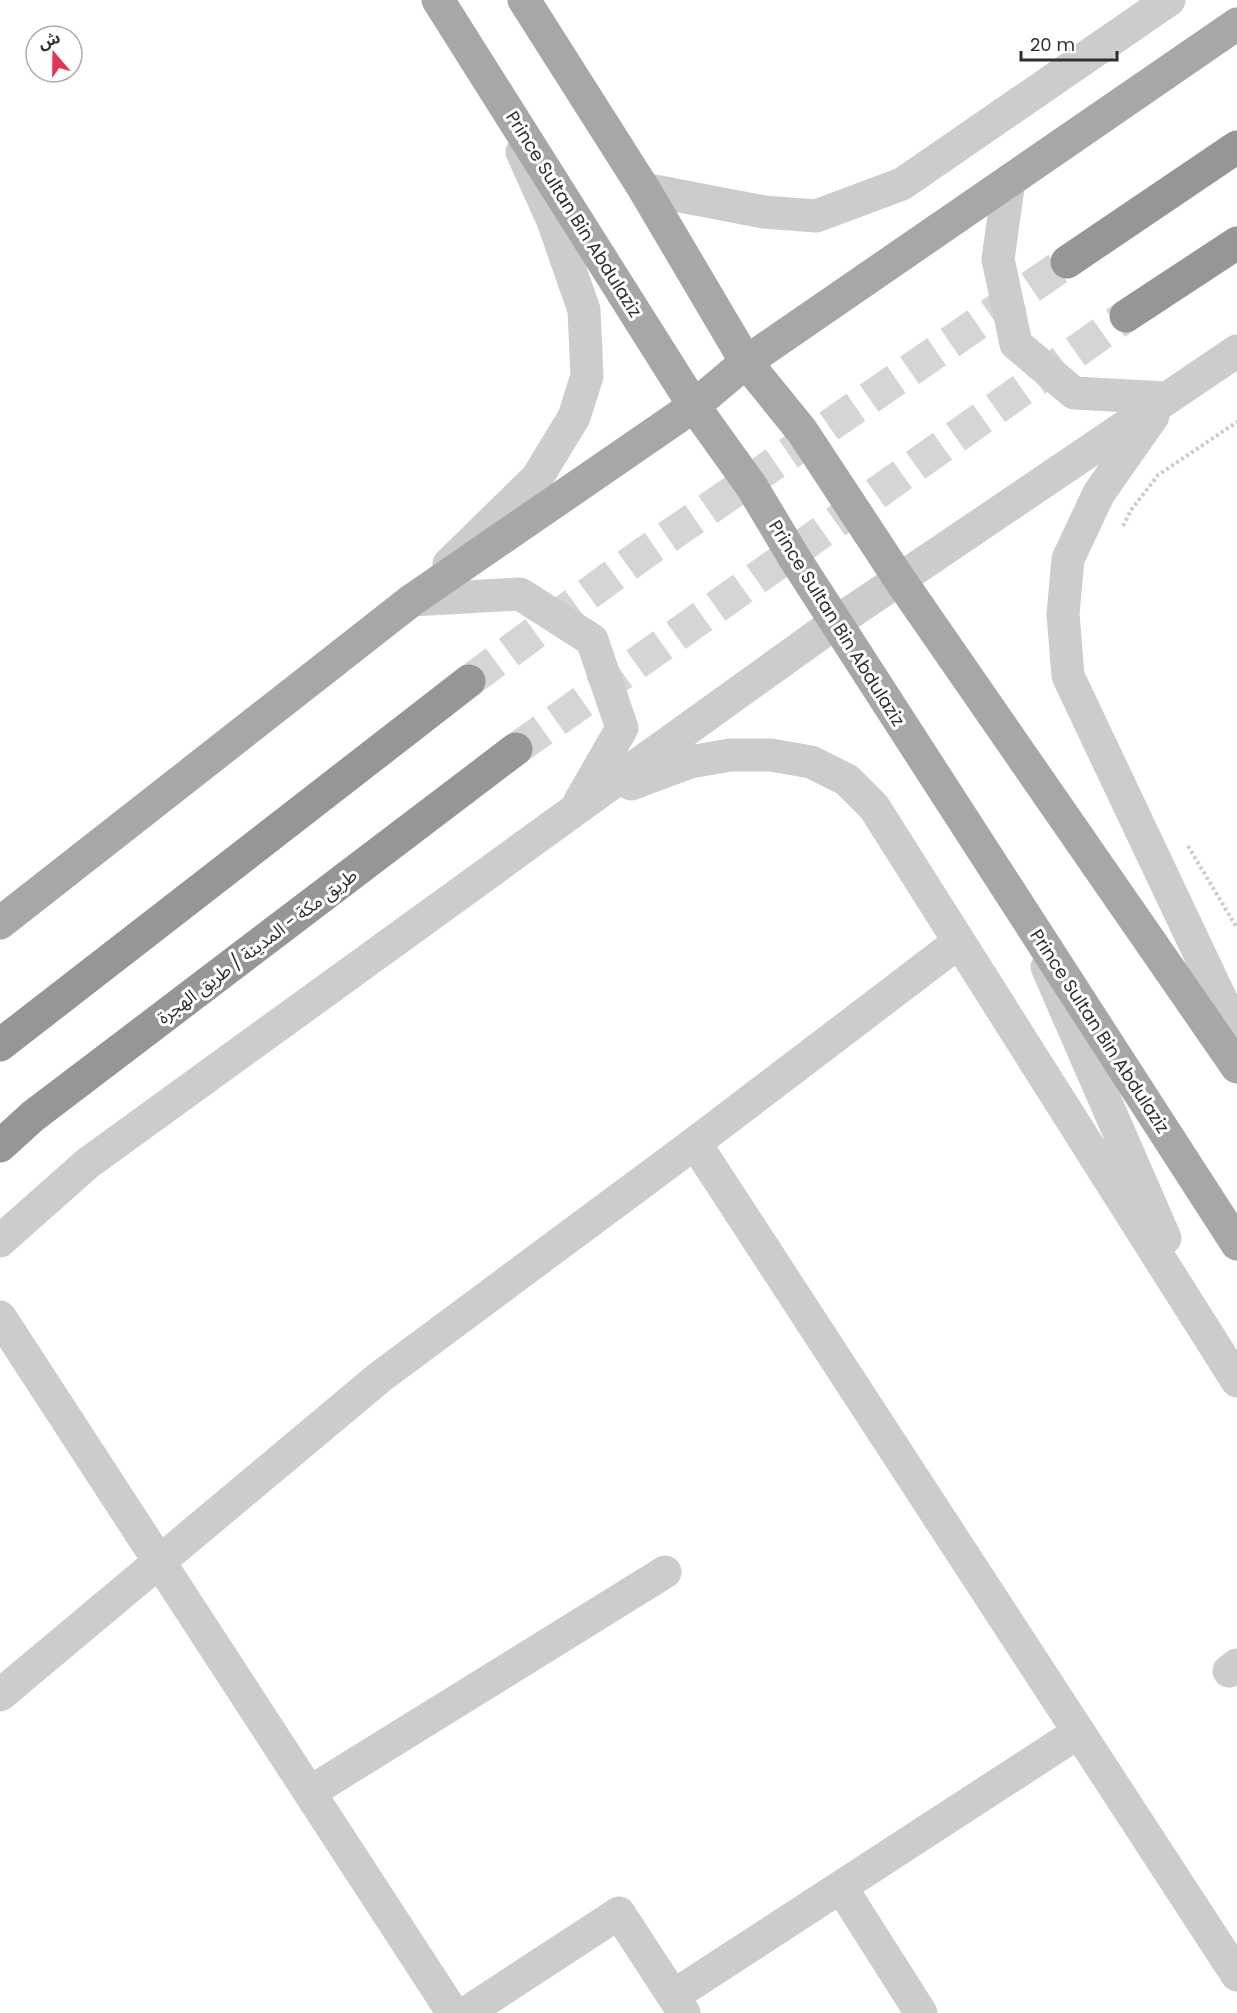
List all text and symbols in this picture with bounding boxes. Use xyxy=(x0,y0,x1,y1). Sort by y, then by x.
north arrow xyxy=(24,24,84,84)
scale bar xyxy=(1021,24,1117,62)
text: ش xyxy=(35,26,63,55)
text: 20 m xyxy=(1030,32,1075,57)
street label: Prince Sultan Bin Abdulaziz xyxy=(500,106,648,322)
street label: Prince Sultan Bin Abdulaziz xyxy=(763,515,911,731)
street label: طريق مكة - المدينة / طريق الهجرة xyxy=(152,862,362,1030)
street label: Prince Sultan Bin Abdulaziz xyxy=(1025,924,1175,1138)

